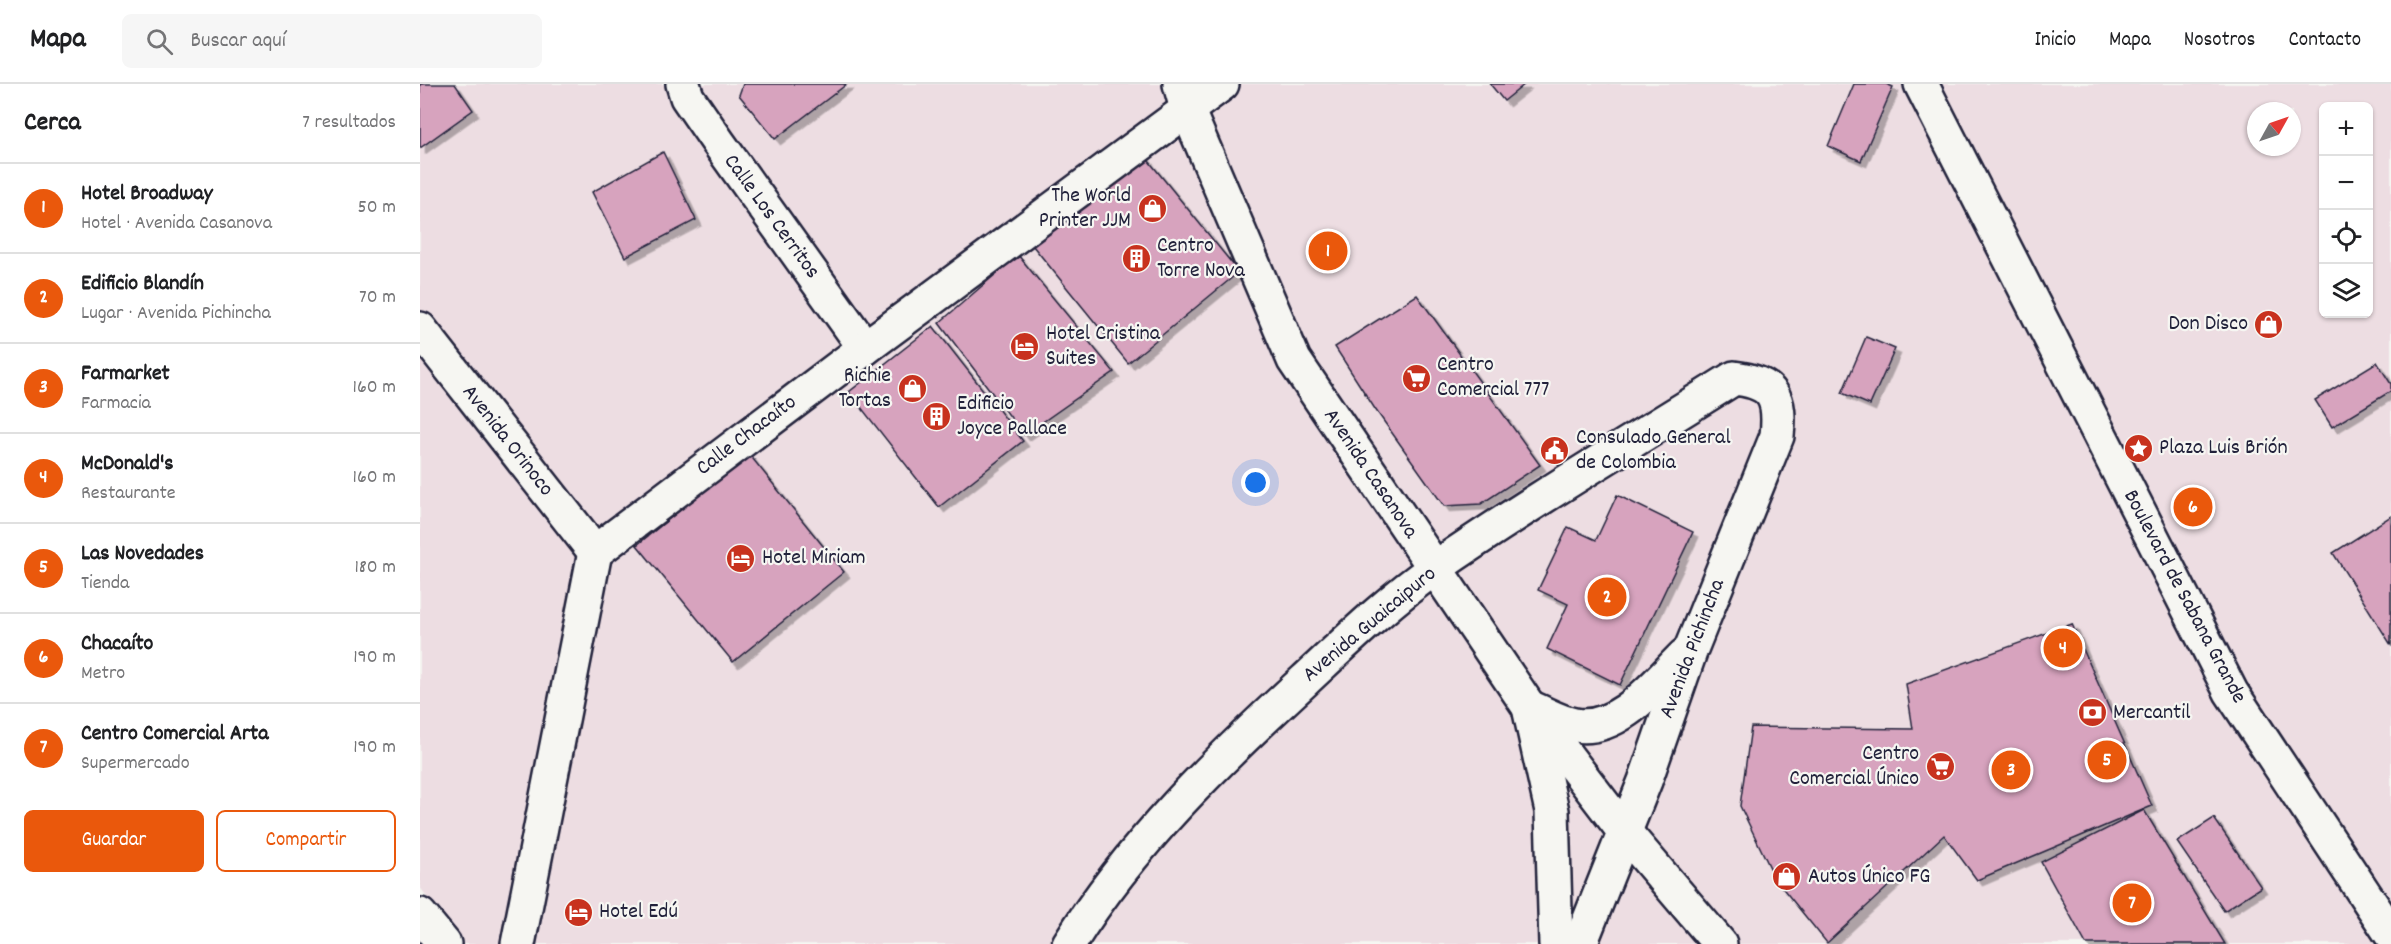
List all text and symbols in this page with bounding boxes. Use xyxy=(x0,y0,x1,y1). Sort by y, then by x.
search box xyxy=(122,14,542,68)
text: Mapa xyxy=(30,21,86,61)
icon: search xyxy=(143,25,176,58)
text: Buscar aquí xyxy=(191,26,286,57)
text: Inicio xyxy=(2034,26,2076,56)
text: Mapa xyxy=(2109,26,2151,56)
text: Nosotros xyxy=(2184,26,2255,56)
text: Contacto xyxy=(2288,26,2361,56)
north arrow xyxy=(2247,102,2301,156)
map controls xyxy=(2319,102,2373,318)
button: + xyxy=(2319,102,2373,156)
text: Cerca xyxy=(24,105,81,142)
text: 7 resultados xyxy=(302,109,396,137)
street label: Calle Los Cerritos xyxy=(715,148,827,286)
button: − xyxy=(2319,156,2373,210)
text: Hotel Broadway xyxy=(81,179,213,210)
place label: The World Printer JJM xyxy=(1039,181,1131,237)
shop icon: The World Printer JJM xyxy=(1136,193,1168,225)
text: 1 xyxy=(41,194,46,222)
text: 50 m xyxy=(358,194,396,222)
text: Hotel · Avenida Casanova xyxy=(81,210,272,238)
button: locate xyxy=(2319,210,2373,264)
pin: 1 xyxy=(1308,228,1348,274)
place label: Centro Torre Nova xyxy=(1157,231,1245,287)
building icon: Centro Torre Nova xyxy=(1120,243,1152,275)
button: layers xyxy=(2319,264,2373,318)
text: Edificio Blandín xyxy=(81,269,204,300)
text: 2 xyxy=(39,284,48,312)
text: 70 m xyxy=(359,284,396,312)
text: Lugar · Avenida Pichincha xyxy=(81,300,271,328)
shop icon: Don Disco xyxy=(2253,308,2285,340)
place label: Don Disco xyxy=(2168,309,2248,340)
place label: Hotel Cristina Suites xyxy=(1046,319,1161,375)
hotel icon: Hotel Cristina Suites xyxy=(1009,331,1041,363)
place label: Centro Comercial 777 xyxy=(1437,350,1549,406)
text: Farmarket xyxy=(81,359,170,390)
place label: Richie Tortas xyxy=(839,361,891,417)
supermarket icon: Centro Comercial 777 xyxy=(1400,362,1432,394)
shop icon: Richie Tortas xyxy=(896,373,928,405)
text: 3 xyxy=(39,374,48,402)
text: 160 m xyxy=(353,374,396,402)
street label: Avenida Orinoco xyxy=(453,379,561,503)
street label: Calle Chacaíto xyxy=(690,388,804,484)
place label: Edificio Joyce Pallace xyxy=(957,389,1067,445)
text: Farmacia xyxy=(81,390,151,418)
building icon: Edificio Joyce Pallace xyxy=(920,401,952,433)
street label: Avenida Casanova xyxy=(1315,403,1425,546)
place label: Consulado General de Colombia xyxy=(1576,423,1731,479)
place icon: Plaza Luis Brión xyxy=(2122,432,2154,464)
place label: Plaza Luis Brión xyxy=(2159,433,2288,464)
public building icon: Consulado General de Colombia xyxy=(1539,435,1571,467)
text: McDonald's xyxy=(81,449,174,480)
text: 4 xyxy=(39,464,48,492)
text: 160 m xyxy=(353,464,396,492)
your location xyxy=(1241,468,1270,497)
text: Restaurante xyxy=(81,480,176,508)
pin: 6 xyxy=(2174,484,2212,530)
street label: Boulevard de Sabana Grande xyxy=(2114,485,2254,709)
text: Las Novedades xyxy=(81,539,204,570)
hotel icon: Hotel Miriam xyxy=(725,542,757,574)
place label: Hotel Miriam xyxy=(762,543,866,574)
text: 5 xyxy=(39,554,48,582)
text: 180 m xyxy=(354,554,396,582)
street label: Avenida Guaicaipuro xyxy=(1296,560,1444,690)
text: Tienda xyxy=(81,570,129,598)
pin: 2 xyxy=(1588,574,1626,620)
street label: Avenida Pichincha xyxy=(1652,574,1734,723)
pin: 4 xyxy=(2044,626,2082,670)
text: Chacaíto xyxy=(81,629,153,660)
text: 6 xyxy=(39,644,48,672)
text: 190 m xyxy=(353,644,396,672)
text: Metro xyxy=(81,660,125,688)
bank icon: Mercantil xyxy=(2076,697,2108,729)
place label: Mercantil xyxy=(2113,698,2190,729)
text: Centro Comercial Arta xyxy=(81,719,269,750)
text: 7 xyxy=(40,734,47,762)
text: 190 m xyxy=(353,734,396,762)
pin: 5 xyxy=(2088,738,2126,782)
place label: Centro Comercial Único xyxy=(1789,739,1919,795)
pin: 3 xyxy=(1992,748,2030,792)
text: Supermercado xyxy=(81,750,190,778)
supermarket icon: Centro Comercial Único xyxy=(1924,751,1956,783)
button: Guardar xyxy=(24,810,204,872)
button: Compartir xyxy=(216,810,396,872)
shop icon: Autos Único FG xyxy=(1771,861,1803,893)
place label: Autos Único FG xyxy=(1808,862,1930,893)
pin: 7 xyxy=(2112,880,2152,926)
hotel icon: Hotel Edú xyxy=(562,896,594,928)
place label: Hotel Edú xyxy=(599,897,678,928)

